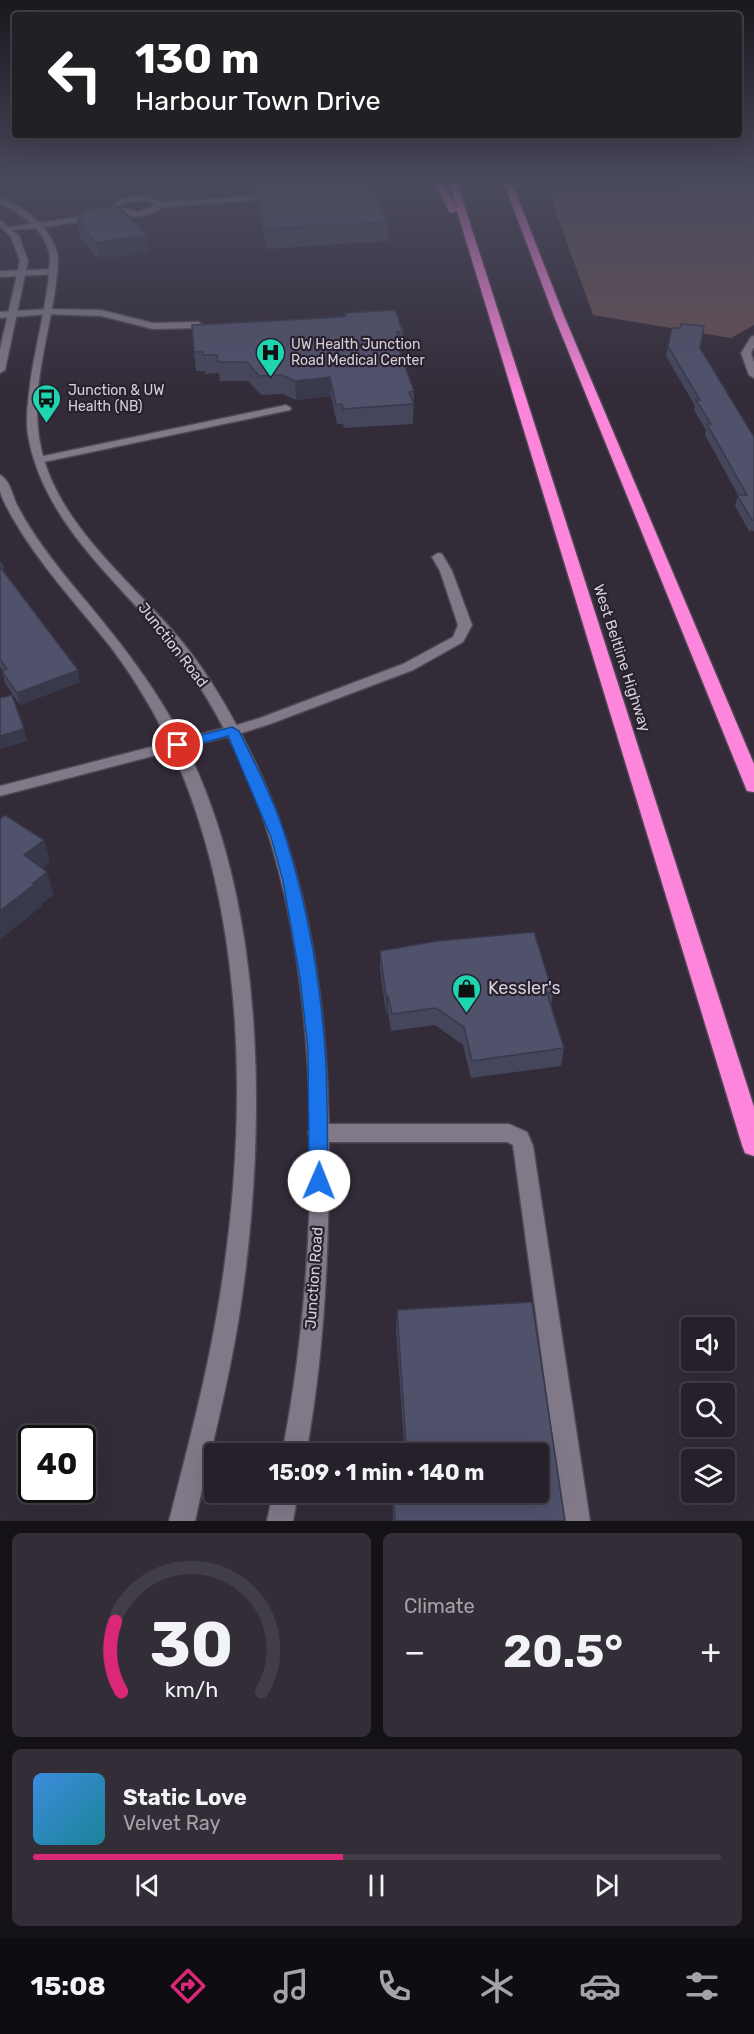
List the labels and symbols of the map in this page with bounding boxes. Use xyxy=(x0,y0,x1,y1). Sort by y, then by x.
hospital icon: UW Health Junction Road Medical Center xyxy=(254,336,286,378)
place label: UW Health Junction Road Medical Center xyxy=(291,336,425,369)
bus stop icon: Junction & UW Health (NB) xyxy=(31,382,63,424)
place label: Junction & UW Health (NB) xyxy=(68,382,164,415)
street label: West Beltline Highway xyxy=(590,582,654,734)
street label: Junction Road xyxy=(134,599,212,691)
pin xyxy=(152,719,203,770)
shop icon: Kessler's xyxy=(451,972,483,1014)
place label: Kessler's xyxy=(488,977,561,999)
position arrow xyxy=(287,1149,351,1213)
street label: Junction Road xyxy=(301,1226,327,1330)
speed limit sign: 40 xyxy=(18,1425,96,1503)

